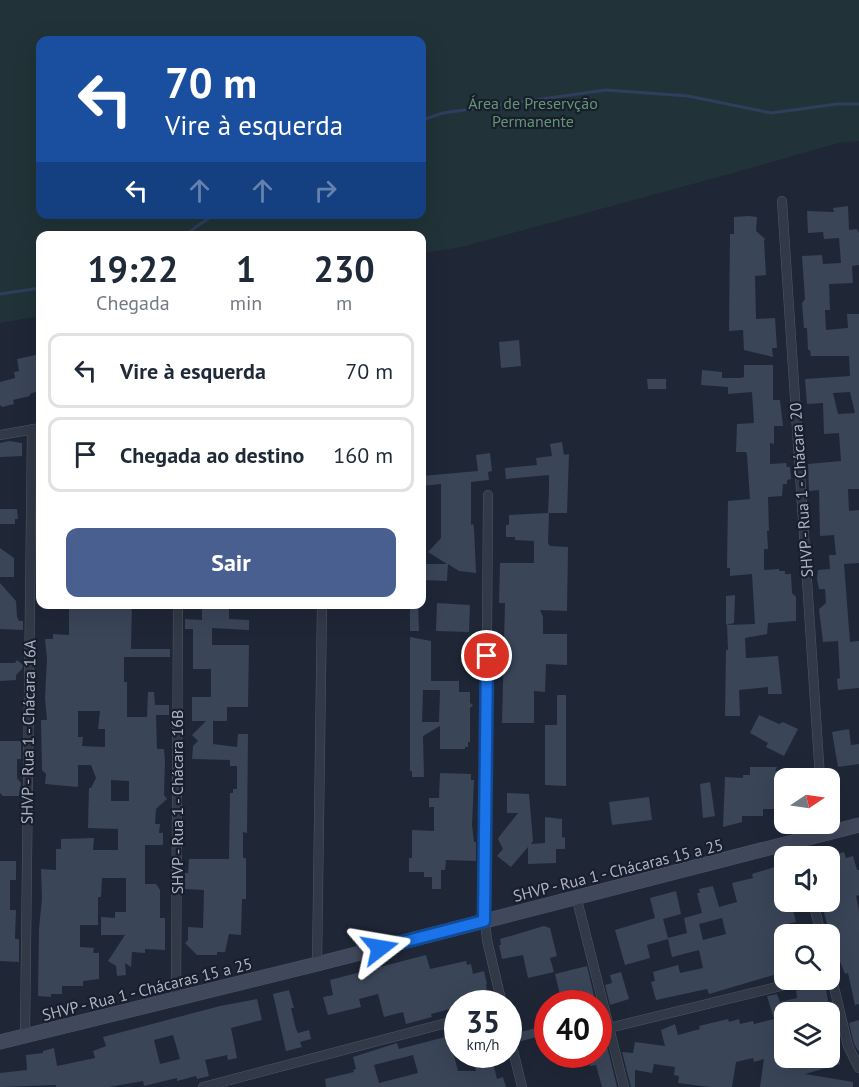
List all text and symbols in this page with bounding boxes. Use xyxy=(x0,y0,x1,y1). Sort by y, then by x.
text: 70 m xyxy=(165,55,257,110)
icon: left xyxy=(66,60,144,138)
park label: Área de Preservção Permanente xyxy=(468,93,598,131)
text: Vire à esquerda xyxy=(165,108,343,142)
icon: left xyxy=(120,174,153,207)
icon: ahead xyxy=(183,174,216,207)
icon: ahead xyxy=(246,174,279,207)
icon: right xyxy=(309,174,342,207)
text: 19:22 xyxy=(87,245,179,292)
text: 1 xyxy=(236,245,256,292)
text: 230 xyxy=(314,245,375,292)
text: Chegada xyxy=(96,290,170,316)
text: min xyxy=(230,290,262,316)
text: m xyxy=(336,290,352,316)
icon: left xyxy=(69,354,102,387)
text: Vire à esquerda xyxy=(120,357,266,385)
text: 70 m xyxy=(345,357,393,385)
street label: SHVP - Rua 1 - Chácara 20 xyxy=(785,402,817,578)
icon: arrive xyxy=(69,438,102,471)
text: Chegada ao destino xyxy=(120,441,304,469)
text: 160 m xyxy=(333,441,393,469)
button: Sair xyxy=(66,528,396,597)
pin xyxy=(461,630,512,681)
street label: SHVP - Rua 1 - Chácara 16A xyxy=(16,639,40,824)
icon: arrive xyxy=(470,639,503,672)
street label: SHVP - Rua 1 - Chácara 16B xyxy=(167,710,187,894)
north arrow xyxy=(774,768,840,834)
map controls xyxy=(774,768,840,1068)
street label: SHVP - Rua 1 - Chácaras 15 a 25 xyxy=(511,834,725,906)
button: sound xyxy=(774,846,840,912)
position arrow xyxy=(348,916,412,980)
button: search xyxy=(774,924,840,990)
street label: SHVP - Rua 1 - Chácaras 15 a 25 xyxy=(40,953,254,1025)
speed limit sign: 40 xyxy=(534,990,612,1068)
text: 35 xyxy=(466,1002,500,1041)
button: layers xyxy=(774,1002,840,1068)
text: km/h xyxy=(467,1035,499,1054)

